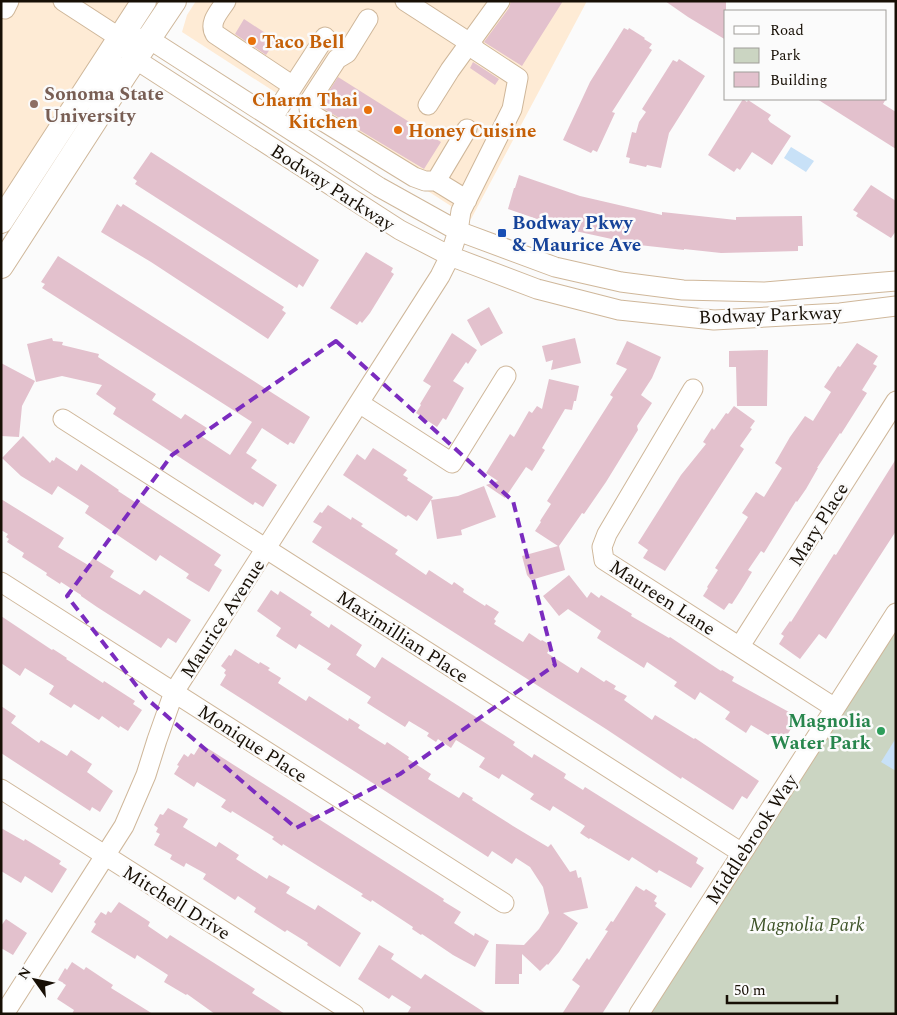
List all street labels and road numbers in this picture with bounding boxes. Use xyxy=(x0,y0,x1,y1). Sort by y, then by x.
street label: Bodway Parkway xyxy=(264,137,401,240)
street label: Bodway Parkway xyxy=(698,298,843,332)
street label: Mary Place xyxy=(782,477,857,572)
street label: Maurice Avenue xyxy=(174,553,273,684)
street label: Maureen Lane xyxy=(603,553,721,643)
street label: Maximillian Place xyxy=(330,584,474,691)
street label: Monique Place xyxy=(191,698,313,791)
street label: Middlebrook Way xyxy=(699,768,806,911)
street label: Mitchell Drive xyxy=(116,858,236,948)

